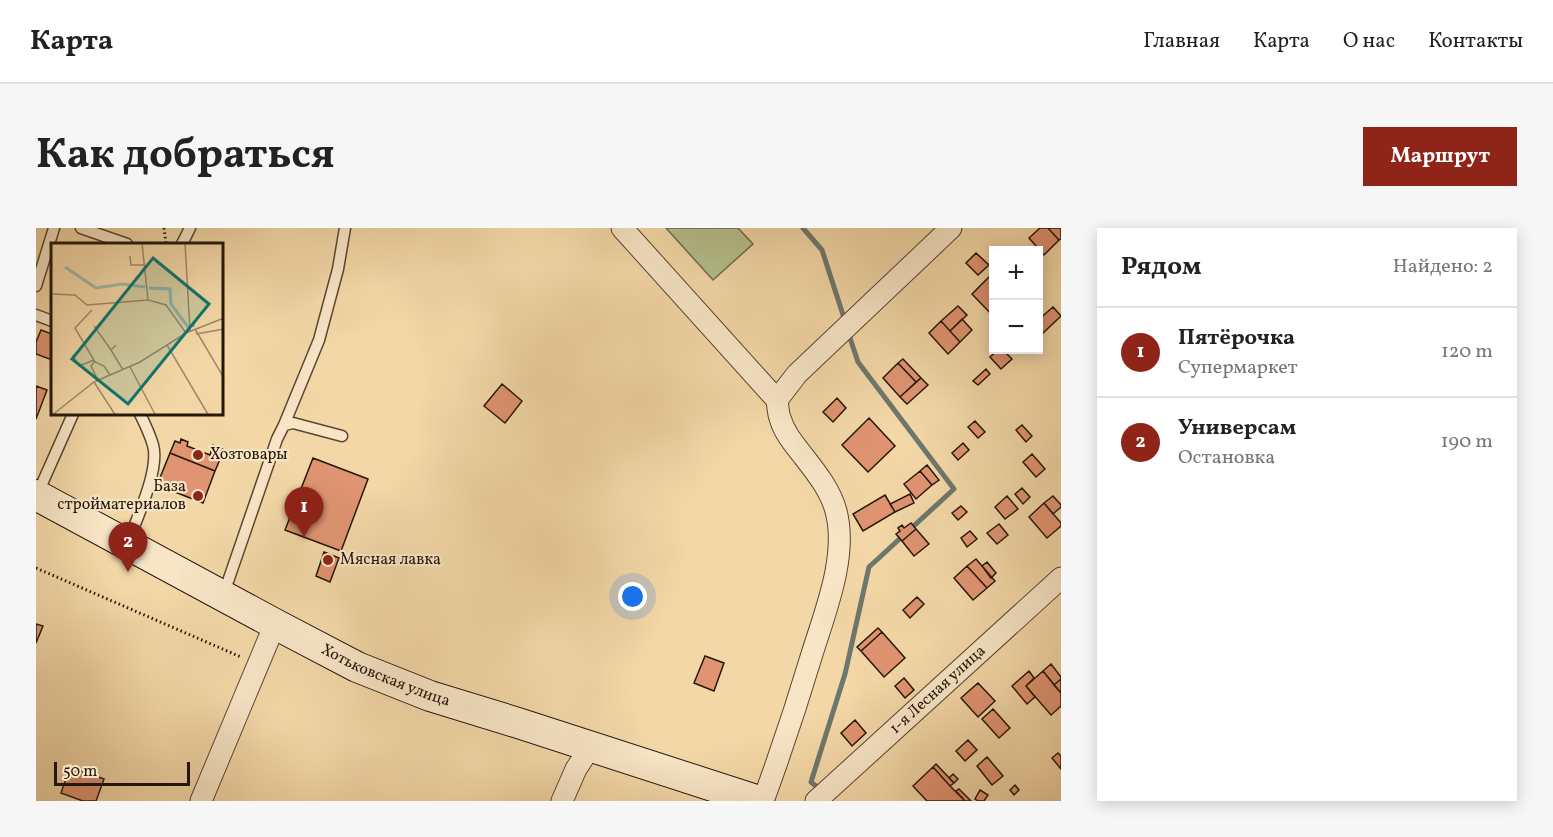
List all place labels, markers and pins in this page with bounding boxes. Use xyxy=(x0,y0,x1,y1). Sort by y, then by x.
place label: Хозтовары xyxy=(210,444,288,466)
marker: Хозтовары xyxy=(191,448,205,462)
place label: База стройматериалов xyxy=(57,476,186,516)
pin: 1 xyxy=(284,488,324,537)
marker: База стройматериалов xyxy=(191,489,205,503)
pin: 2 xyxy=(108,522,148,572)
place label: Мясная лавка xyxy=(340,549,441,571)
marker: Мясная лавка xyxy=(321,553,335,567)

